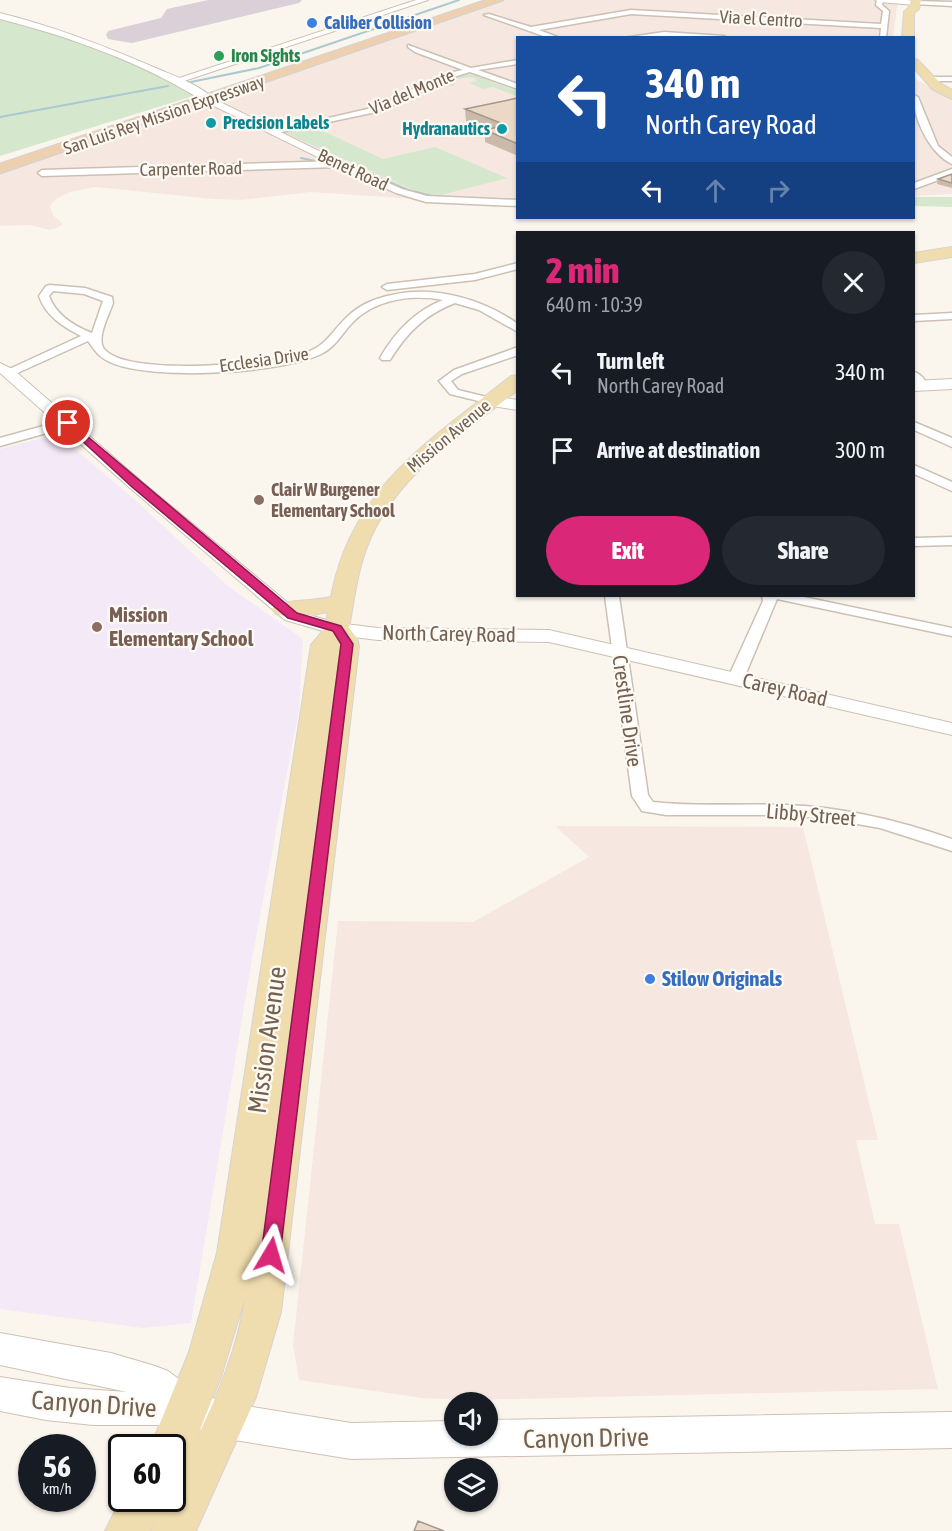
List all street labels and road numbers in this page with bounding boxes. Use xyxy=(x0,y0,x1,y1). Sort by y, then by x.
street label: Via el Centro xyxy=(719,6,803,31)
street label: Via del Monte xyxy=(366,64,457,119)
street label: San Luis Rey Mission Expressway xyxy=(61,70,267,159)
street label: Benet Road xyxy=(315,144,392,195)
street label: Carpenter Road xyxy=(140,157,242,180)
street label: Ecclesia Drive xyxy=(218,343,310,376)
street label: Mission Avenue xyxy=(403,395,495,477)
street label: North Carey Road xyxy=(382,620,516,646)
street label: Crestline Drive xyxy=(608,654,648,768)
street label: Carey Road xyxy=(740,668,830,710)
street label: Libby Street xyxy=(765,798,857,830)
street label: Mission Avenue xyxy=(242,965,292,1115)
street label: Canyon Drive xyxy=(30,1385,158,1423)
street label: Canyon Drive xyxy=(523,1422,649,1454)

